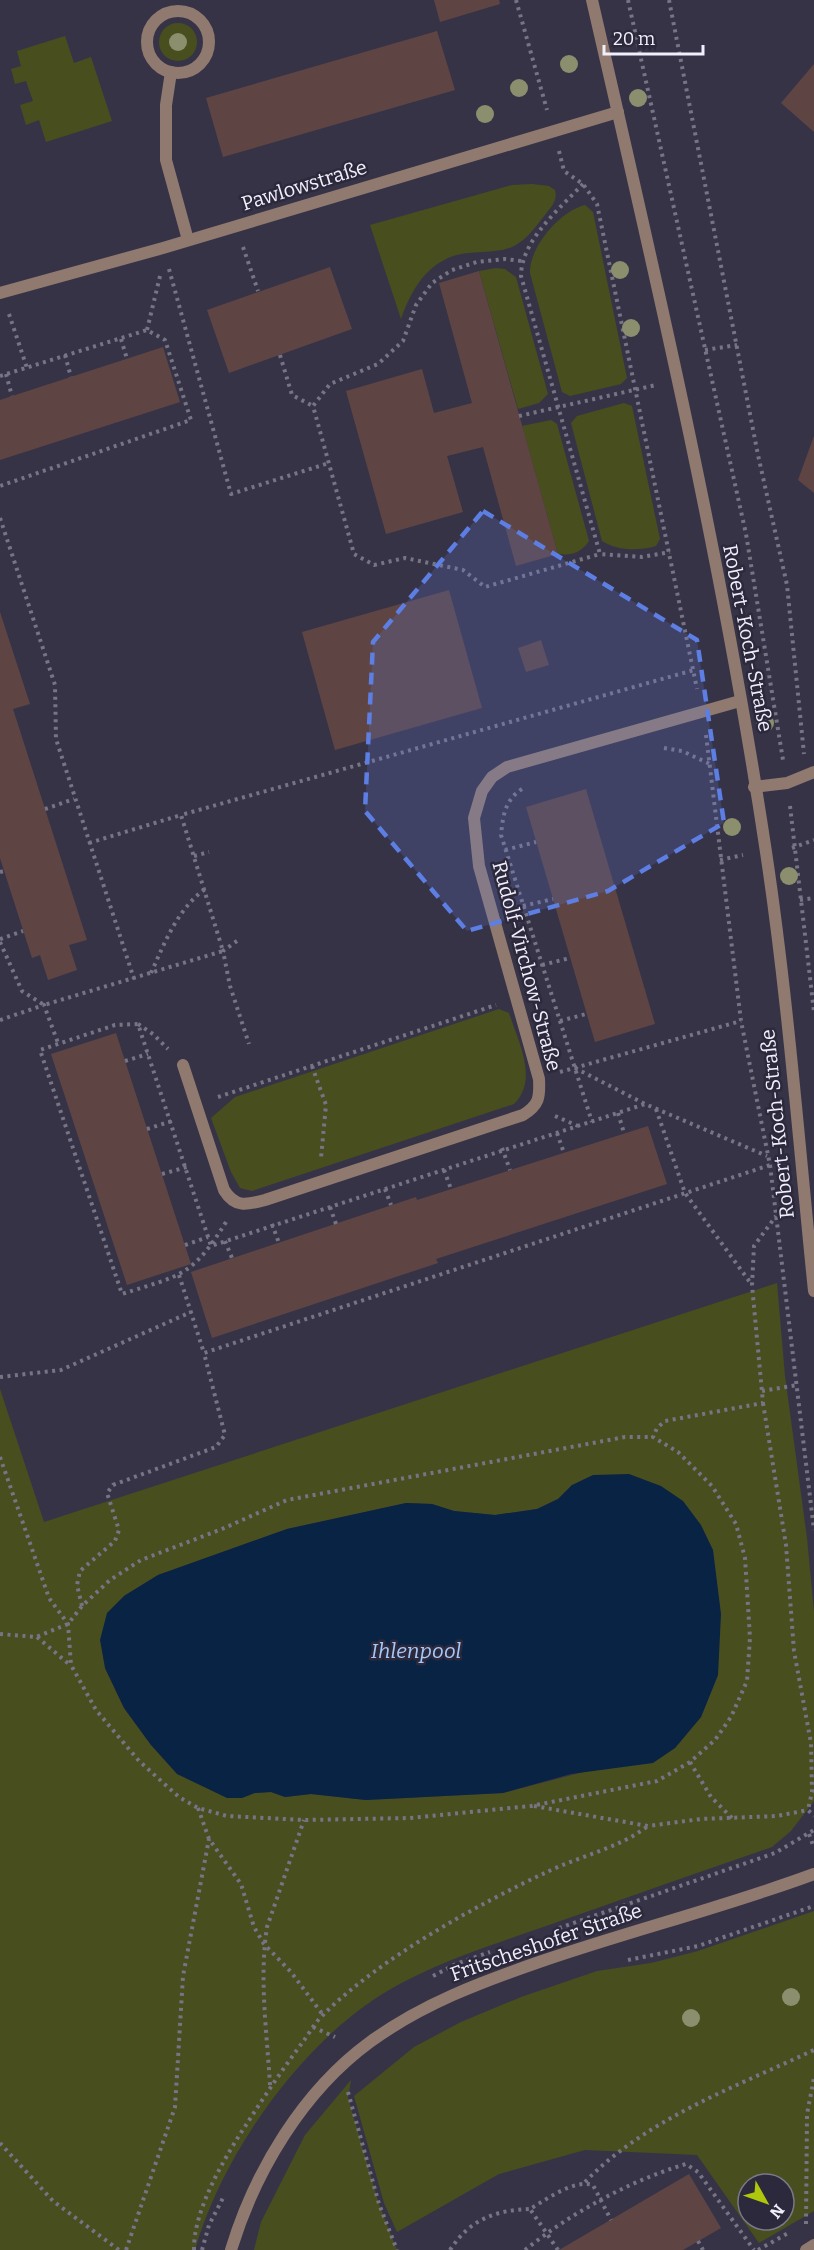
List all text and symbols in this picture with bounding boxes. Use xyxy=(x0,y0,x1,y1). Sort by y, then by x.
scale bar xyxy=(604,18,703,56)
text: 20 m xyxy=(613,28,655,50)
street label: Pawlowstraße xyxy=(238,155,370,215)
street label: Robert-Koch-Straße xyxy=(718,542,778,734)
street label: Rudolf-Virchow-Straße xyxy=(487,858,567,1074)
street label: Robert-Koch-Straße xyxy=(755,1028,799,1220)
water label: Ihlenpool xyxy=(371,1638,462,1664)
street label: Fritscheshofer Straße xyxy=(447,1898,645,1986)
north arrow xyxy=(736,2172,796,2232)
text: N xyxy=(766,2200,788,2222)

